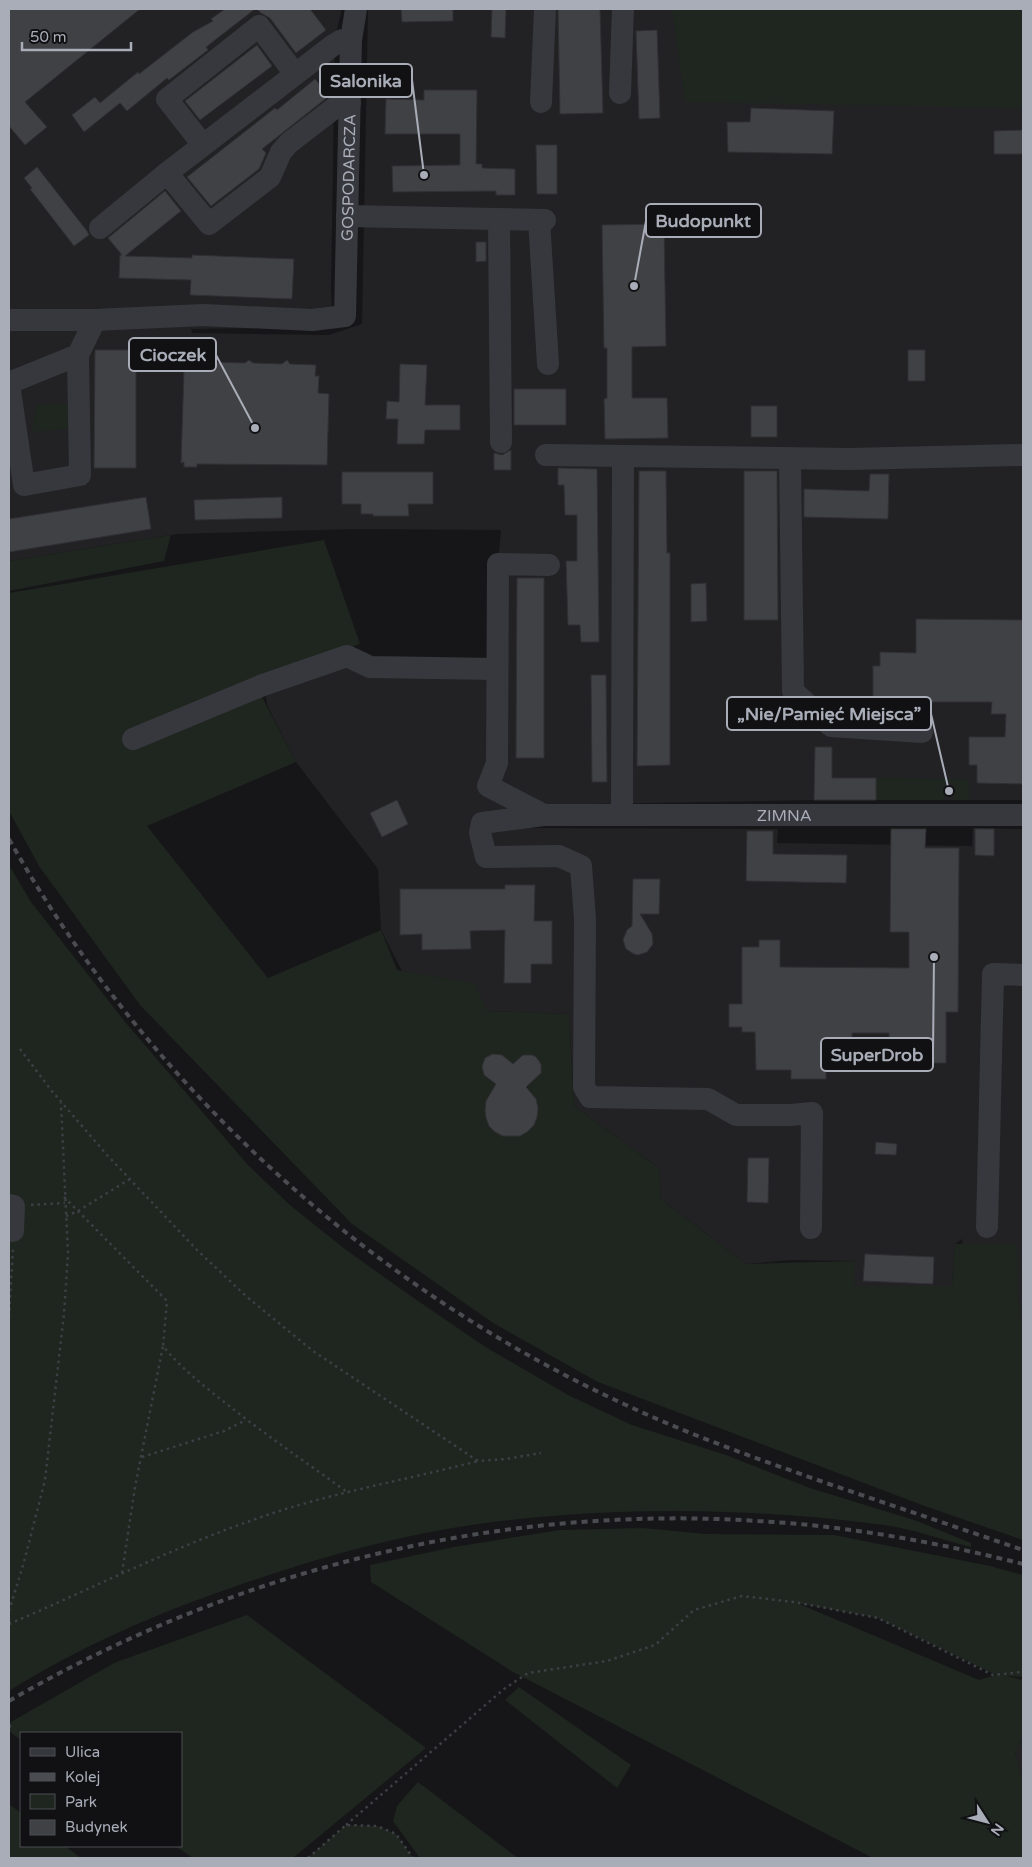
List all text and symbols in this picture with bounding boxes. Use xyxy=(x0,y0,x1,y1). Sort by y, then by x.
scale bar xyxy=(22,20,131,52)
text: 50 m xyxy=(30,28,67,46)
callout: Salonika xyxy=(320,64,412,97)
text: Salonika xyxy=(330,70,402,92)
street label: GOSPODARCZA xyxy=(338,114,360,241)
callout: Budopunkt xyxy=(646,204,761,237)
text: Budopunkt xyxy=(655,210,751,232)
callout: Cioczek xyxy=(129,338,216,371)
text: Cioczek xyxy=(140,344,206,366)
callout: „Nie/Pamięć Miejsca” xyxy=(727,697,931,730)
text: „Nie/Pamięć Miejsca” xyxy=(737,703,922,725)
street label: ZIMNA xyxy=(757,806,812,826)
callout: SuperDrob xyxy=(821,1038,933,1071)
text: SuperDrob xyxy=(831,1044,923,1066)
legend xyxy=(20,1732,182,1847)
text: Ulica xyxy=(65,1743,100,1761)
text: Kolej xyxy=(65,1768,100,1786)
text: Park xyxy=(65,1793,97,1811)
north arrow xyxy=(962,1797,1012,1847)
text: Budynek xyxy=(65,1818,128,1836)
text: N xyxy=(987,1820,1007,1839)

